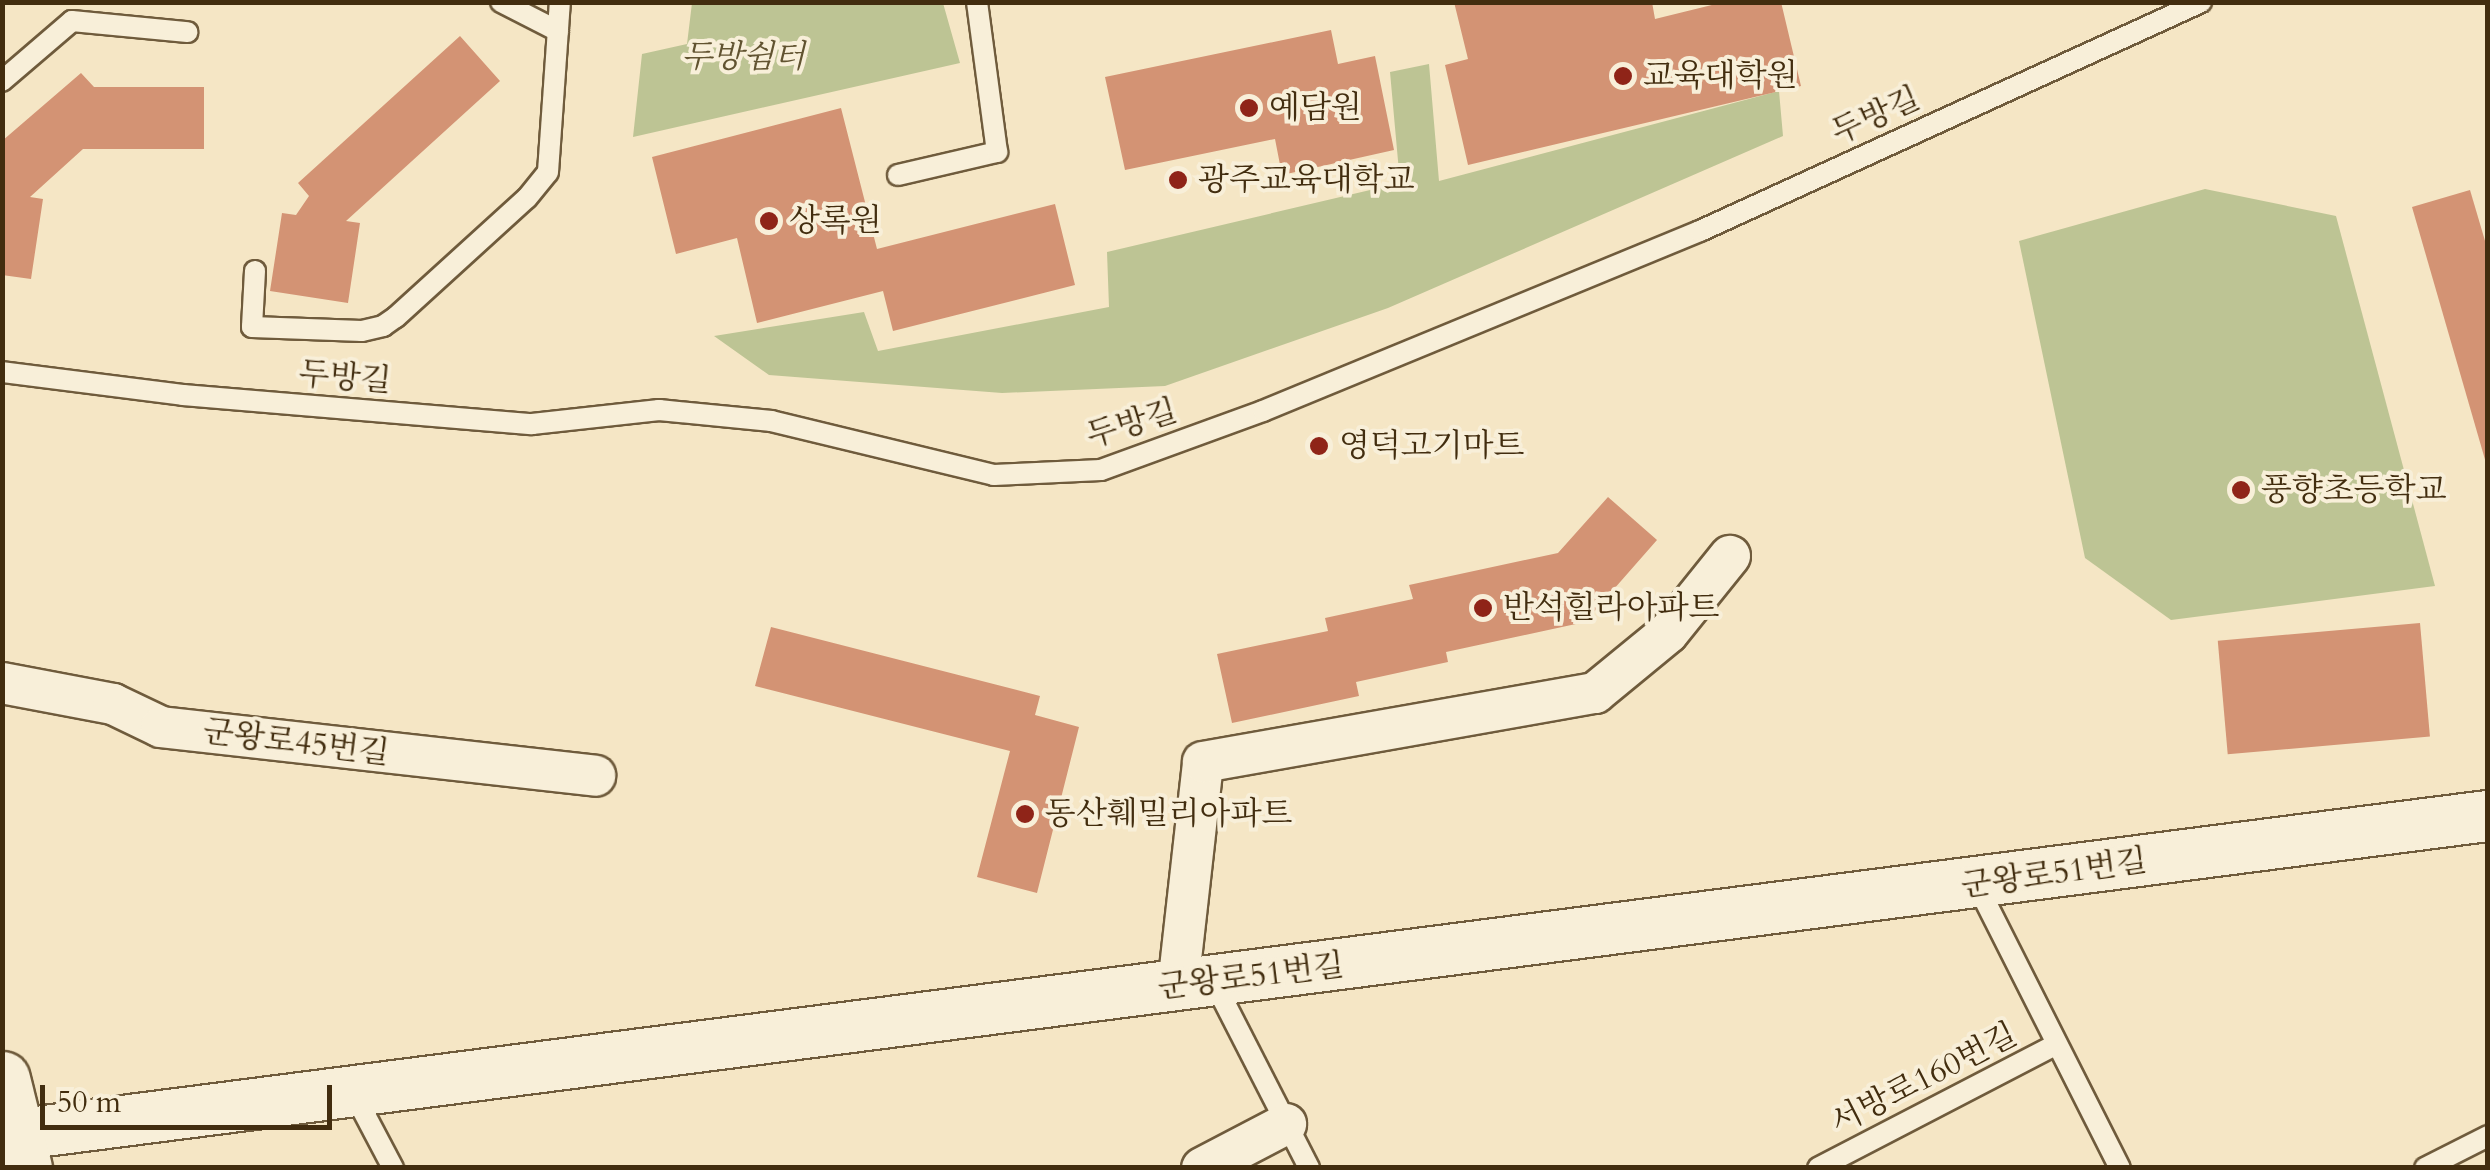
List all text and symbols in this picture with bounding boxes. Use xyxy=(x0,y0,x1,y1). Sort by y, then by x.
park label: 두방쉼터 xyxy=(681,38,805,76)
place label: 교육대학원 xyxy=(1643,57,1798,95)
marker: 교육대학원 xyxy=(1612,65,1634,87)
street label: 두방길 xyxy=(1826,80,1926,152)
place label: 예담원 xyxy=(1269,89,1362,127)
marker: 예담원 xyxy=(1238,97,1260,119)
place label: 광주교육대학교 xyxy=(1198,161,1414,199)
marker: 광주교육대학교 xyxy=(1167,169,1189,191)
place label: 상록원 xyxy=(789,202,882,240)
marker: 상록원 xyxy=(758,210,780,232)
street label: 두방길 xyxy=(297,355,393,401)
street label: 두방길 xyxy=(1082,392,1182,456)
place label: 영덕고기마트 xyxy=(1339,427,1524,465)
marker: 영덕고기마트 xyxy=(1308,435,1330,457)
place label: 풍향초등학교 xyxy=(2261,471,2446,509)
marker: 풍향초등학교 xyxy=(2230,479,2252,501)
place label: 반석힐라아파트 xyxy=(1503,589,1719,627)
marker: 반석힐라아파트 xyxy=(1472,597,1494,619)
street label: 군왕로45번길 xyxy=(201,713,391,773)
place label: 동산훼밀리아파트 xyxy=(1045,795,1292,833)
marker: 동산훼밀리아파트 xyxy=(1014,803,1036,825)
street label: 군왕로51번길 xyxy=(1959,842,2149,906)
street label: 군왕로51번길 xyxy=(1156,947,1346,1007)
street label: 서방로160번길 xyxy=(1825,1016,2023,1142)
scale bar xyxy=(45,1065,338,1127)
text: 50 m xyxy=(57,1082,121,1123)

